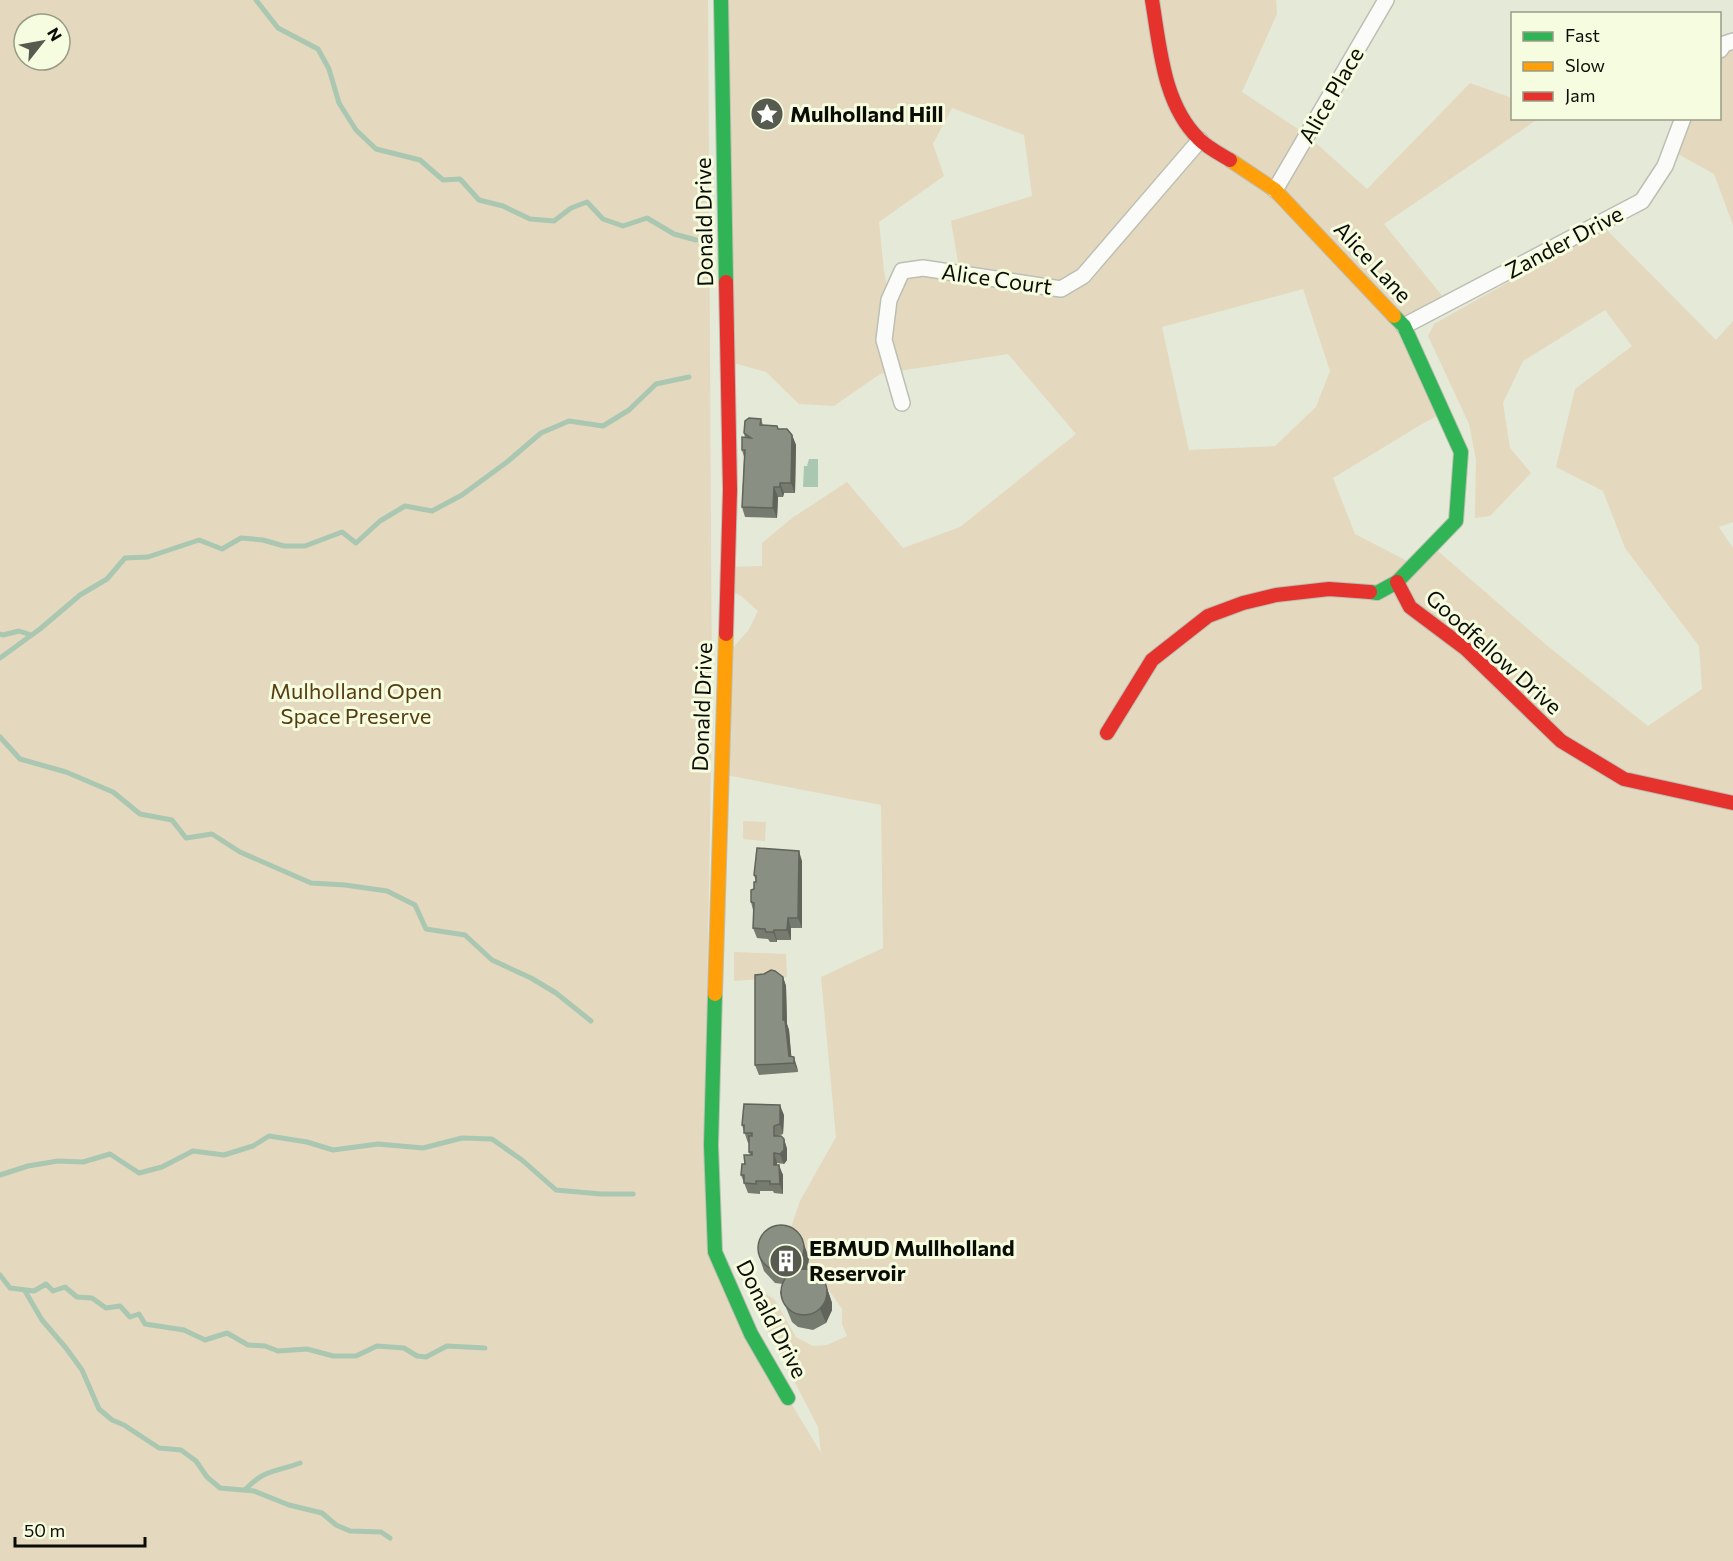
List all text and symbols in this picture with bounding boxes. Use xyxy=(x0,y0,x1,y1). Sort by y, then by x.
north arrow xyxy=(12,12,72,72)
legend xyxy=(1511,12,1721,120)
text: N xyxy=(44,24,67,44)
text: Fast xyxy=(1565,24,1600,46)
street label: Alice Place xyxy=(1292,42,1369,148)
text: Slow xyxy=(1565,54,1605,76)
text: Jam xyxy=(1565,84,1595,106)
place icon: Mulholland Hill xyxy=(749,96,785,132)
place label: Mulholland Hill xyxy=(790,100,943,127)
street label: Donald Drive xyxy=(689,157,718,287)
street label: Zander Drive xyxy=(1500,199,1627,284)
street label: Alice Lane xyxy=(1329,215,1418,308)
street label: Alice Court xyxy=(940,257,1054,300)
street label: Goodfellow Drive xyxy=(1421,583,1568,720)
street label: Donald Drive xyxy=(686,642,717,772)
park label: Mulholland Open Space Preserve xyxy=(270,677,442,729)
place label: EBMUD Mullholland Reservoir xyxy=(809,1234,1015,1286)
building icon: EBMUD Mullholland Reservoir xyxy=(768,1243,804,1279)
street label: Donald Drive xyxy=(731,1255,814,1382)
scale bar xyxy=(15,1510,146,1548)
text: 50 m xyxy=(24,1519,65,1541)

